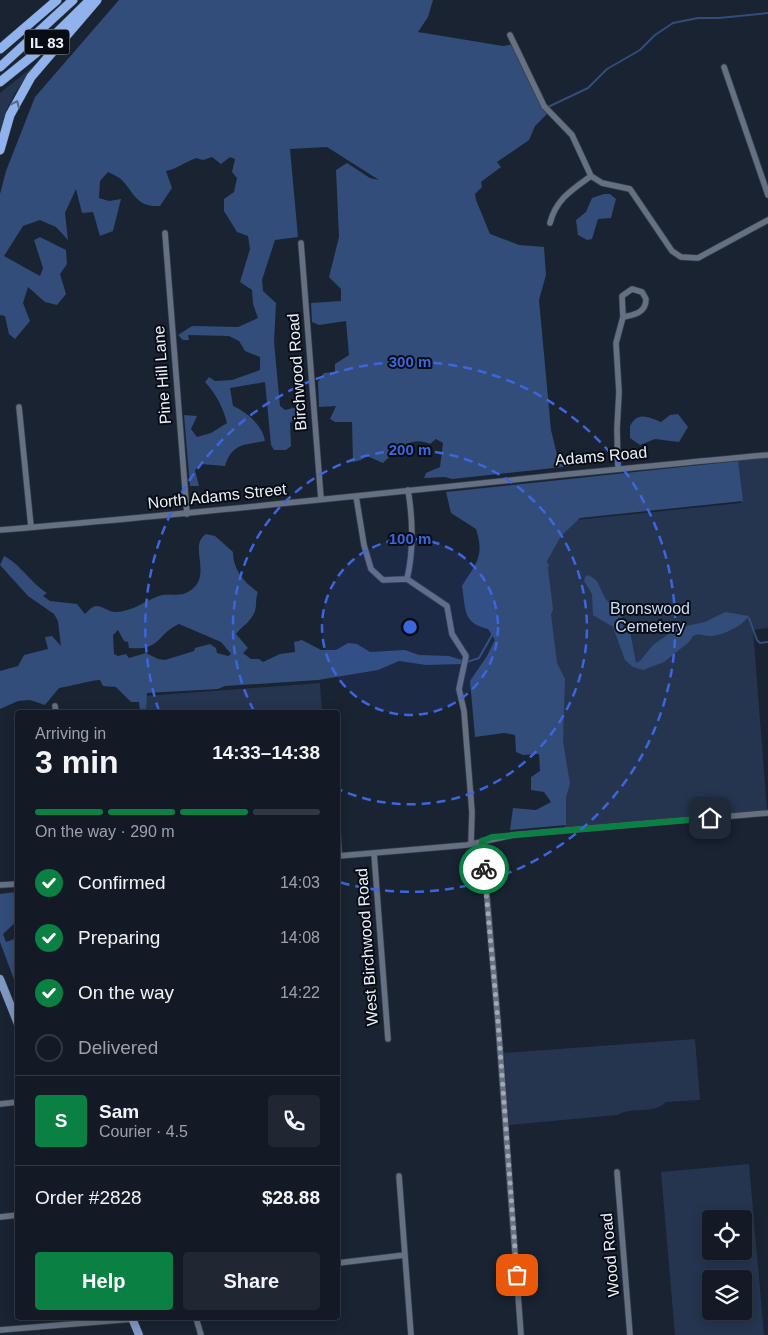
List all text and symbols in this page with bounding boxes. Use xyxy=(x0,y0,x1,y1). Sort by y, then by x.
road number: IL 83 xyxy=(24,30,70,54)
one-way arrow xyxy=(9,100,19,109)
street label: Birchwood Road xyxy=(284,313,310,431)
street label: Pine Hill Lane xyxy=(150,325,174,425)
text: 300 m xyxy=(389,353,431,370)
text: 200 m xyxy=(389,441,431,458)
street label: Adams Road xyxy=(554,444,648,468)
street label: North Adams Street xyxy=(147,480,288,512)
text: 100 m xyxy=(389,530,431,547)
park label: Bronswood Cemetery xyxy=(610,600,690,635)
centre of rings xyxy=(401,618,419,636)
text: Arriving in xyxy=(35,725,106,742)
text: 14:33–14:38 xyxy=(212,742,320,763)
text: 3 min xyxy=(35,744,119,780)
pin xyxy=(689,797,731,839)
icon: home xyxy=(696,804,724,832)
text: On the way · 290 m xyxy=(35,823,175,840)
courier xyxy=(459,844,509,894)
icon: bike xyxy=(470,855,498,883)
street label: West Birchwood Road xyxy=(353,868,381,1026)
icon: check xyxy=(35,869,63,897)
text: Confirmed xyxy=(78,872,166,893)
text: 14:03 xyxy=(280,874,320,891)
icon: check xyxy=(35,924,63,952)
text: Preparing xyxy=(78,927,160,948)
text: 14:08 xyxy=(280,929,320,946)
icon: check xyxy=(35,979,63,1007)
text: On the way xyxy=(78,982,174,1003)
text: 14:22 xyxy=(280,984,320,1001)
text: Delivered xyxy=(78,1037,158,1058)
button: phone xyxy=(268,1095,320,1147)
text: Sam xyxy=(99,1101,139,1122)
text: S xyxy=(55,1110,67,1131)
text: Courier · 4.5 xyxy=(99,1123,188,1140)
text: Order #2828 xyxy=(35,1187,142,1208)
text: $28.88 xyxy=(262,1187,320,1208)
map controls xyxy=(702,1210,752,1320)
button: locate xyxy=(702,1210,752,1260)
street label: Wood Road xyxy=(598,1212,622,1298)
button: Help xyxy=(35,1252,173,1310)
button: Share xyxy=(183,1252,320,1310)
pin xyxy=(496,1254,538,1296)
icon: bag xyxy=(503,1261,531,1289)
button: layers xyxy=(702,1270,752,1320)

